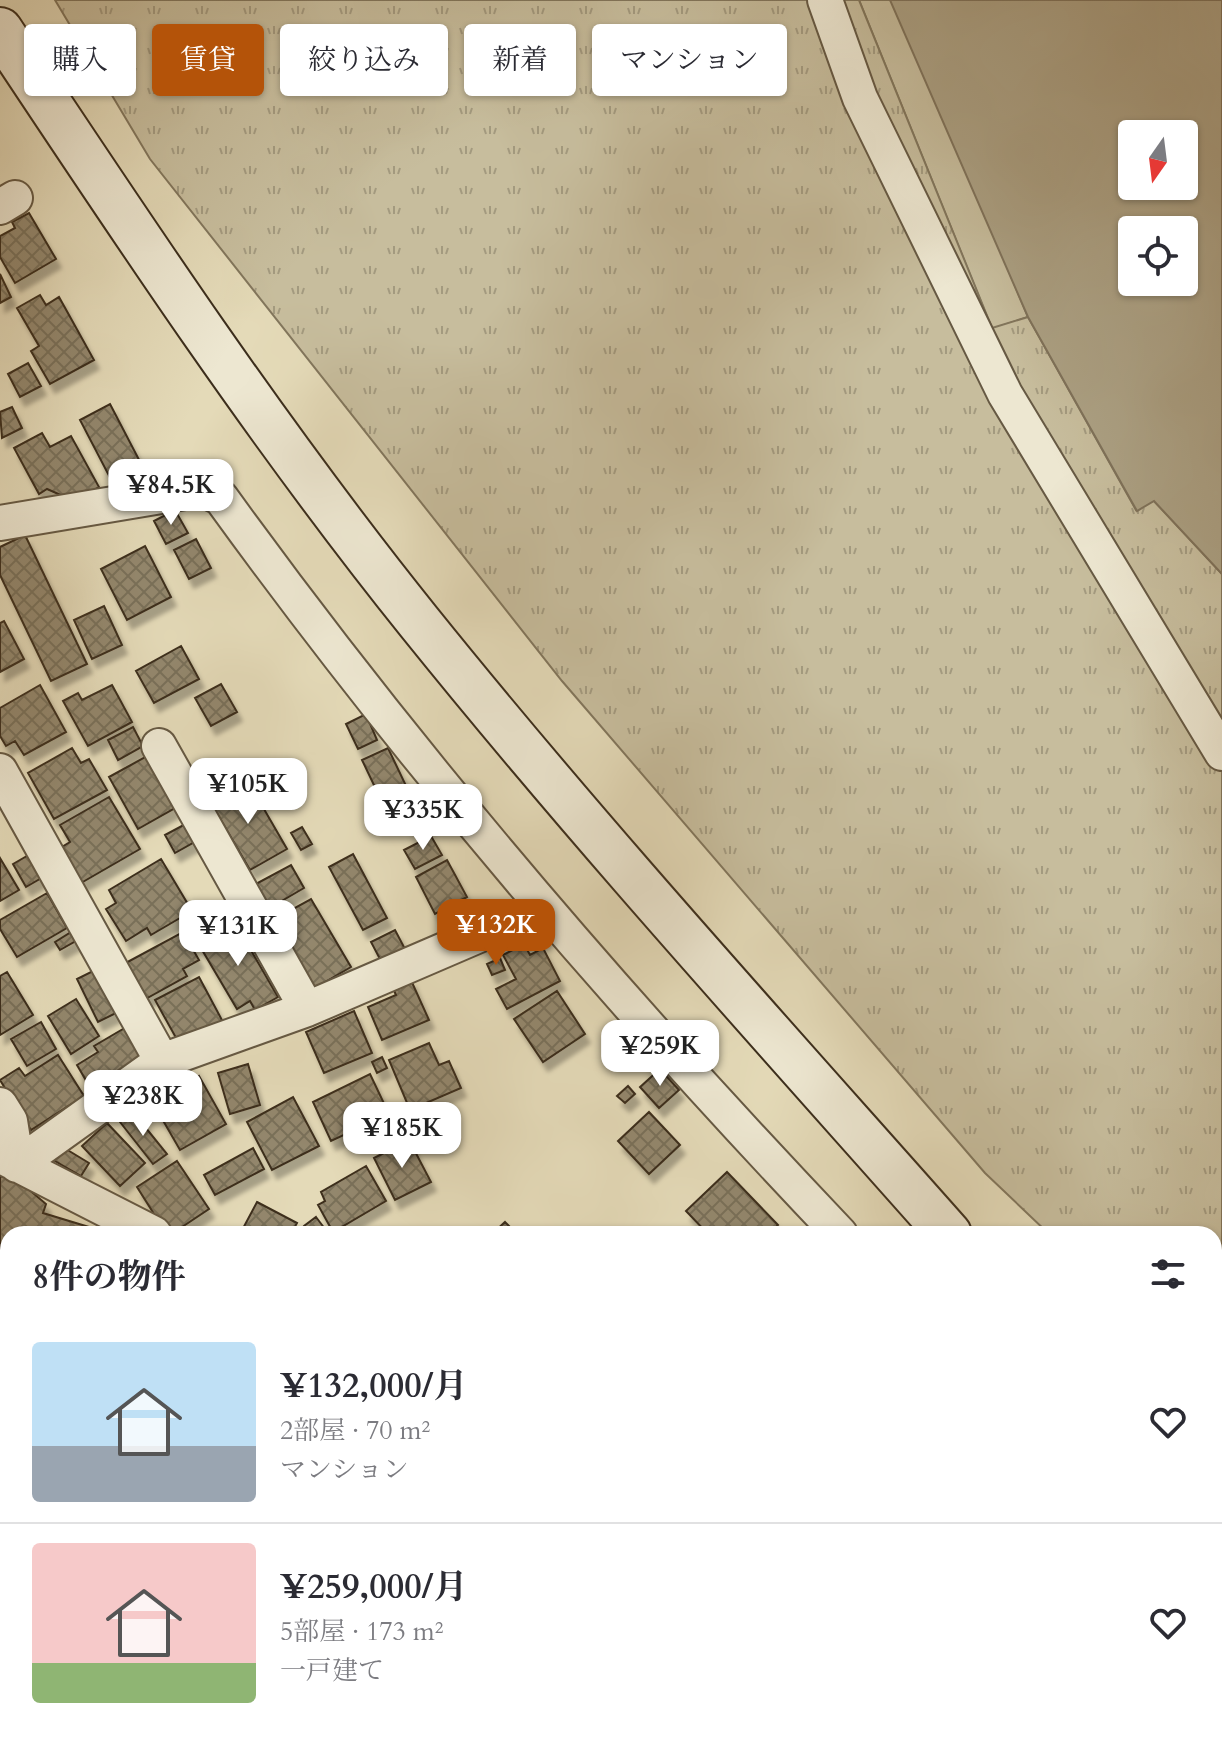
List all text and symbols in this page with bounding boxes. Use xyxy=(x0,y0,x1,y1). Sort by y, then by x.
chip: 購入 xyxy=(24,24,136,96)
chip: 賃貸 xyxy=(152,24,264,96)
chip: 絞り込み xyxy=(280,24,448,96)
chip: 新着 xyxy=(464,24,576,96)
chip: マンション xyxy=(592,24,787,96)
north arrow xyxy=(1118,120,1198,200)
map controls xyxy=(1118,120,1198,296)
button: locate xyxy=(1118,216,1198,296)
pin: ¥84.5K xyxy=(106,459,236,527)
text: ¥84.5K xyxy=(126,467,216,502)
pin: ¥105K xyxy=(192,758,304,826)
text: ¥105K xyxy=(207,766,289,801)
pin: ¥335K xyxy=(367,784,479,852)
text: ¥335K xyxy=(382,792,464,827)
pin: ¥132K xyxy=(440,899,552,967)
pin: ¥131K xyxy=(182,900,294,968)
text: ¥132K xyxy=(455,907,537,942)
text: ¥131K xyxy=(197,908,279,943)
pin: ¥259K xyxy=(604,1020,716,1088)
text: ¥259K xyxy=(619,1028,701,1063)
pin: ¥238K xyxy=(87,1070,199,1138)
text: ¥238K xyxy=(102,1078,184,1113)
pin: ¥185K xyxy=(346,1102,458,1170)
text: ¥185K xyxy=(361,1110,443,1145)
icon: filters xyxy=(1146,1252,1190,1296)
text: 8件の物件 xyxy=(32,1254,185,1300)
text: ¥132,000/月 xyxy=(280,1363,468,1409)
icon: home xyxy=(96,1374,192,1470)
icon: heart xyxy=(1146,1400,1190,1444)
text: 2部屋 · 70 m² xyxy=(280,1413,430,1448)
text: マンション xyxy=(280,1452,409,1487)
text: ¥259,000/月 xyxy=(280,1564,468,1610)
icon: home xyxy=(96,1575,192,1671)
icon: heart xyxy=(1146,1601,1190,1645)
text: 5部屋 · 173 m² xyxy=(280,1614,444,1649)
text: 一戸建て xyxy=(280,1653,384,1688)

